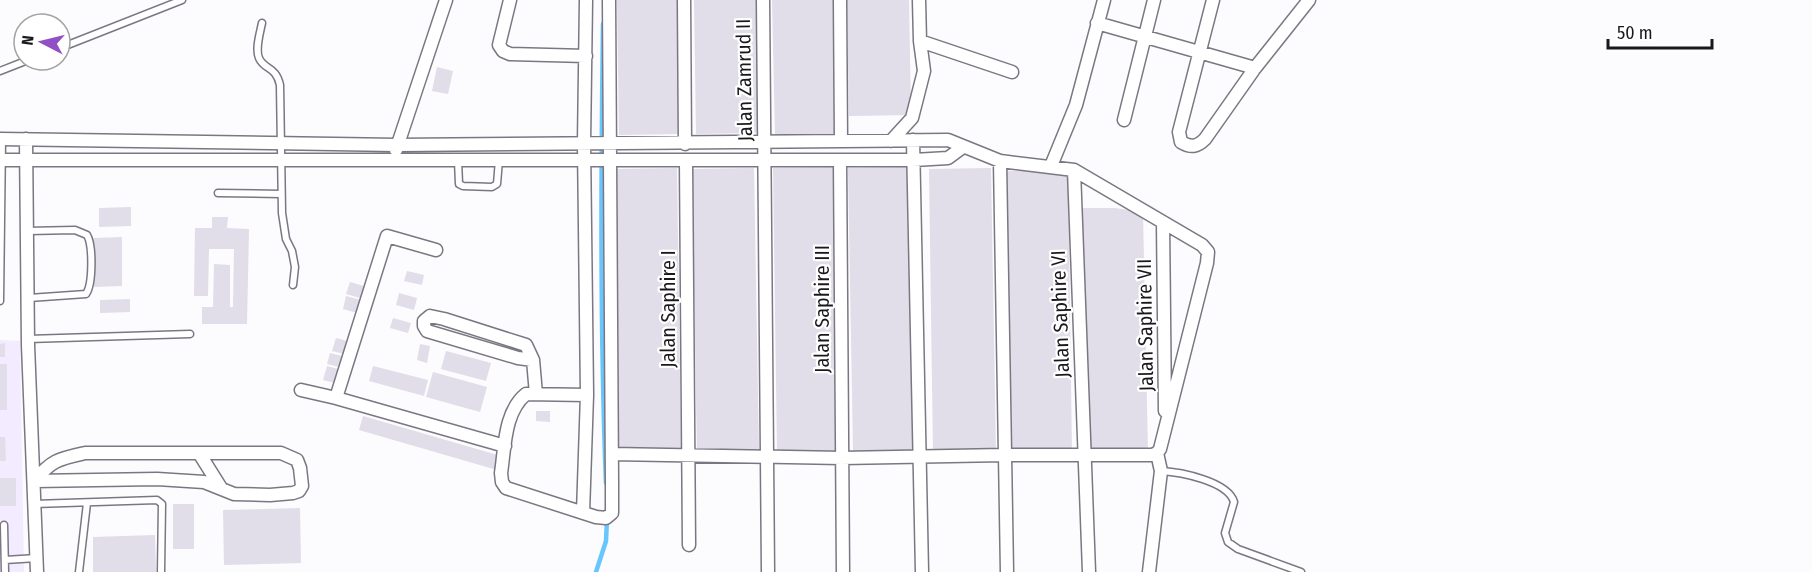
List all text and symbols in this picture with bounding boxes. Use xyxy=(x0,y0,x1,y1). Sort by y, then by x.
north arrow xyxy=(12,12,72,72)
scale bar xyxy=(1608,12,1712,50)
street label: Jalan Zamrud II xyxy=(731,18,757,142)
text: 50 m xyxy=(1617,22,1653,44)
text: N xyxy=(18,34,38,46)
street label: Jalan Saphire III xyxy=(810,245,834,373)
street label: Jalan Saphire I xyxy=(656,250,680,368)
street label: Jalan Saphire VI xyxy=(1046,250,1074,378)
street label: Jalan Saphire VII xyxy=(1132,258,1158,392)

